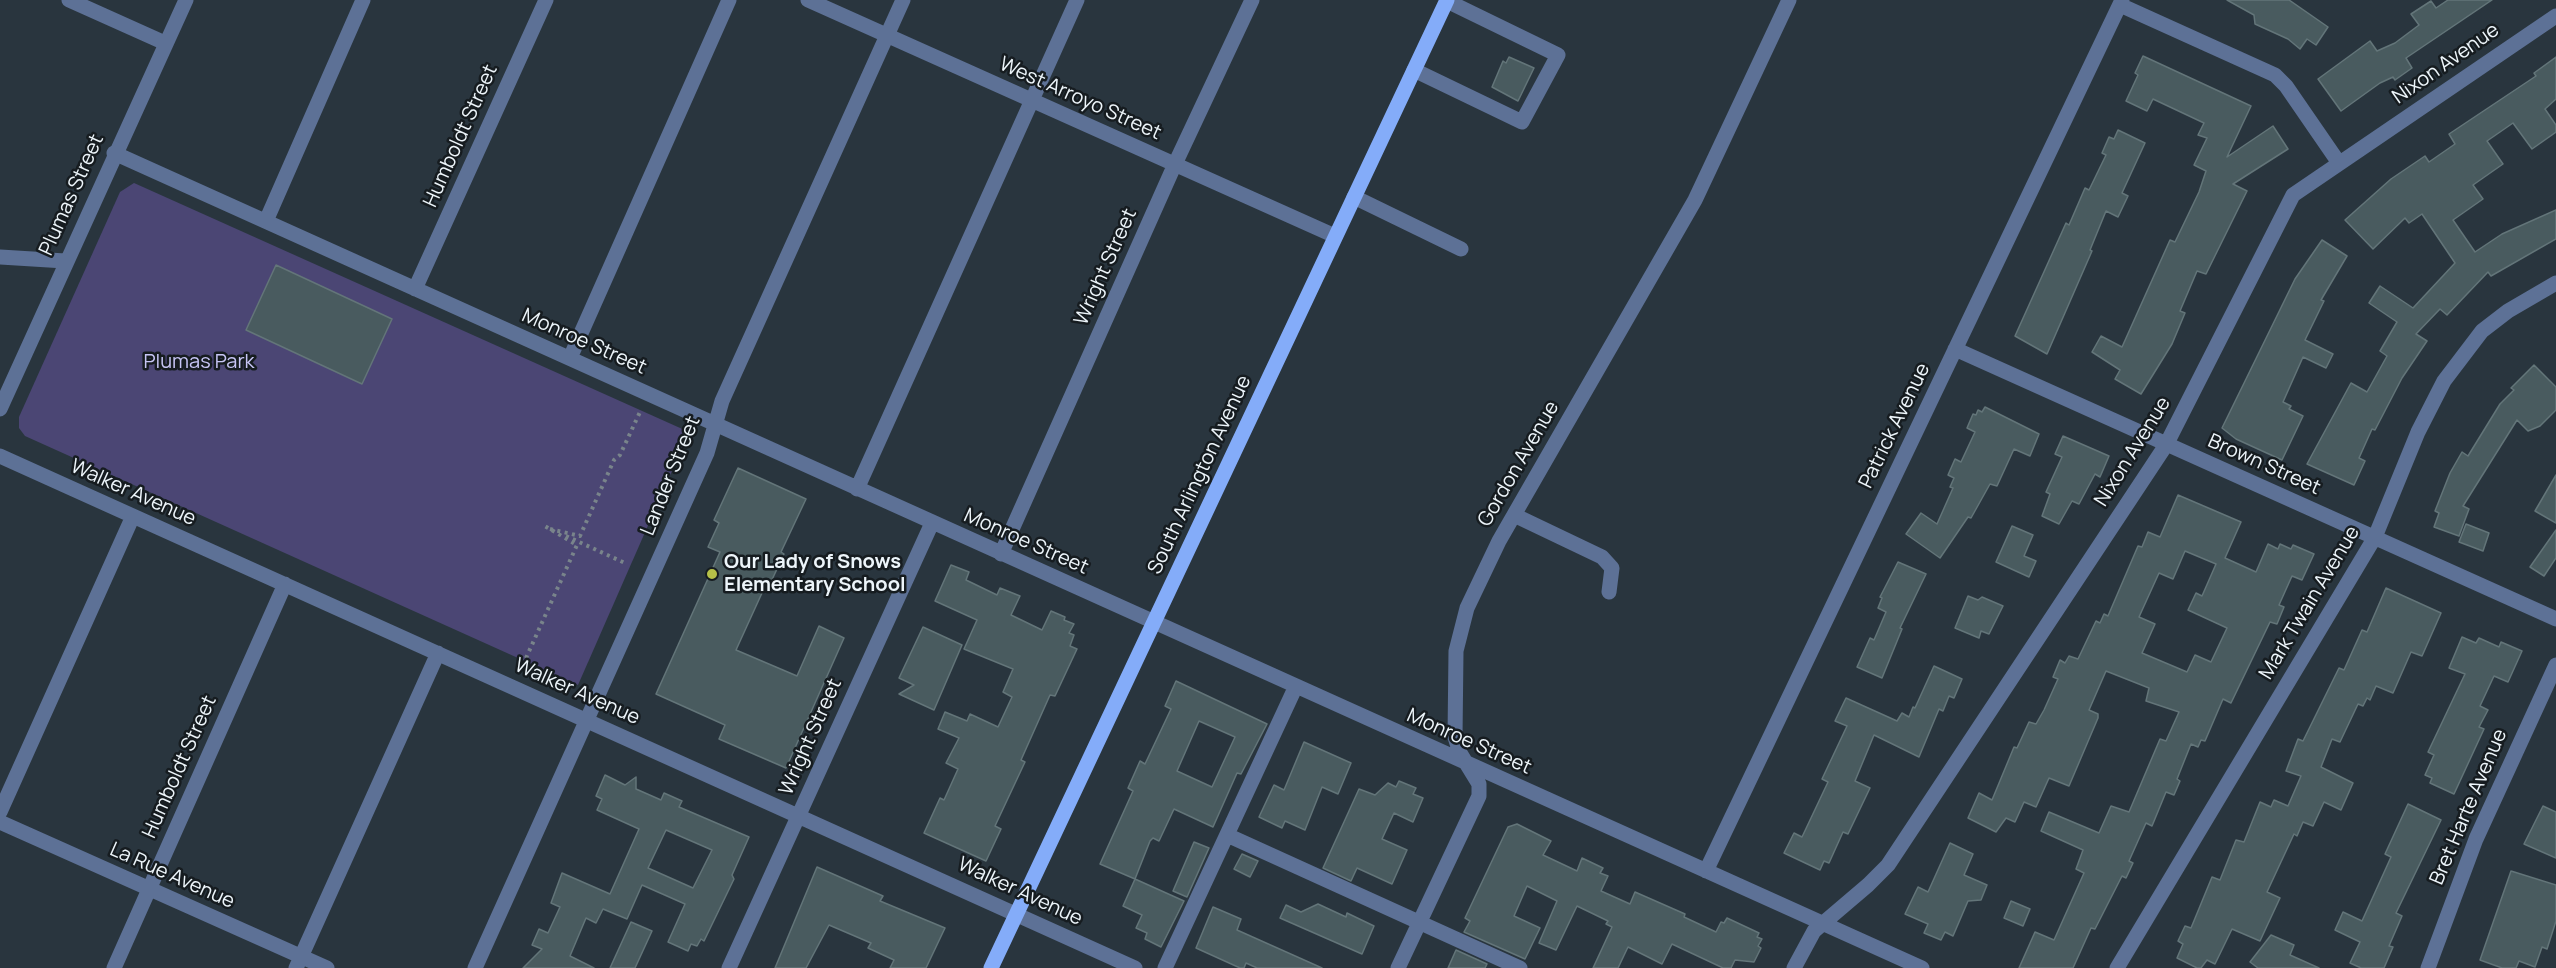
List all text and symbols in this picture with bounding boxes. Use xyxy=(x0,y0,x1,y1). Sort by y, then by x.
street label: Nixon Avenue xyxy=(2388,18,2504,110)
street label: West Arroyo Street xyxy=(995,52,1165,146)
street label: Humboldt Street xyxy=(419,61,503,211)
street label: Plumas Street xyxy=(35,131,109,259)
street label: Wright Street xyxy=(1070,205,1142,329)
street label: Monroe Street xyxy=(518,304,650,380)
park label: Plumas Park xyxy=(143,350,255,374)
street label: Patrick Avenue xyxy=(1854,360,1936,492)
street label: South Arlington Avenue xyxy=(1143,372,1257,578)
street label: Nixon Avenue xyxy=(2090,393,2176,511)
street label: Gordon Avenue xyxy=(1473,397,1565,531)
street label: Lander Street xyxy=(636,413,706,539)
street label: Brown Street xyxy=(2204,429,2324,501)
street label: Walker Avenue xyxy=(67,455,199,531)
street label: Monroe Street xyxy=(960,504,1092,580)
street label: Mark Twain Avenue xyxy=(2255,522,2365,684)
place label: Our Lady of Snows Elementary School xyxy=(724,550,906,597)
marker: Our Lady of Snows Elementary School xyxy=(705,567,719,581)
street label: Walker Avenue xyxy=(511,654,643,730)
street label: Wright Street xyxy=(775,675,847,799)
street label: Humboldt Street xyxy=(138,692,222,842)
street label: Monroe Street xyxy=(1403,704,1535,780)
street label: Bret Harte Avenue xyxy=(2425,726,2513,888)
street label: La Rue Avenue xyxy=(106,838,238,914)
street label: Walker Avenue xyxy=(954,853,1086,931)

